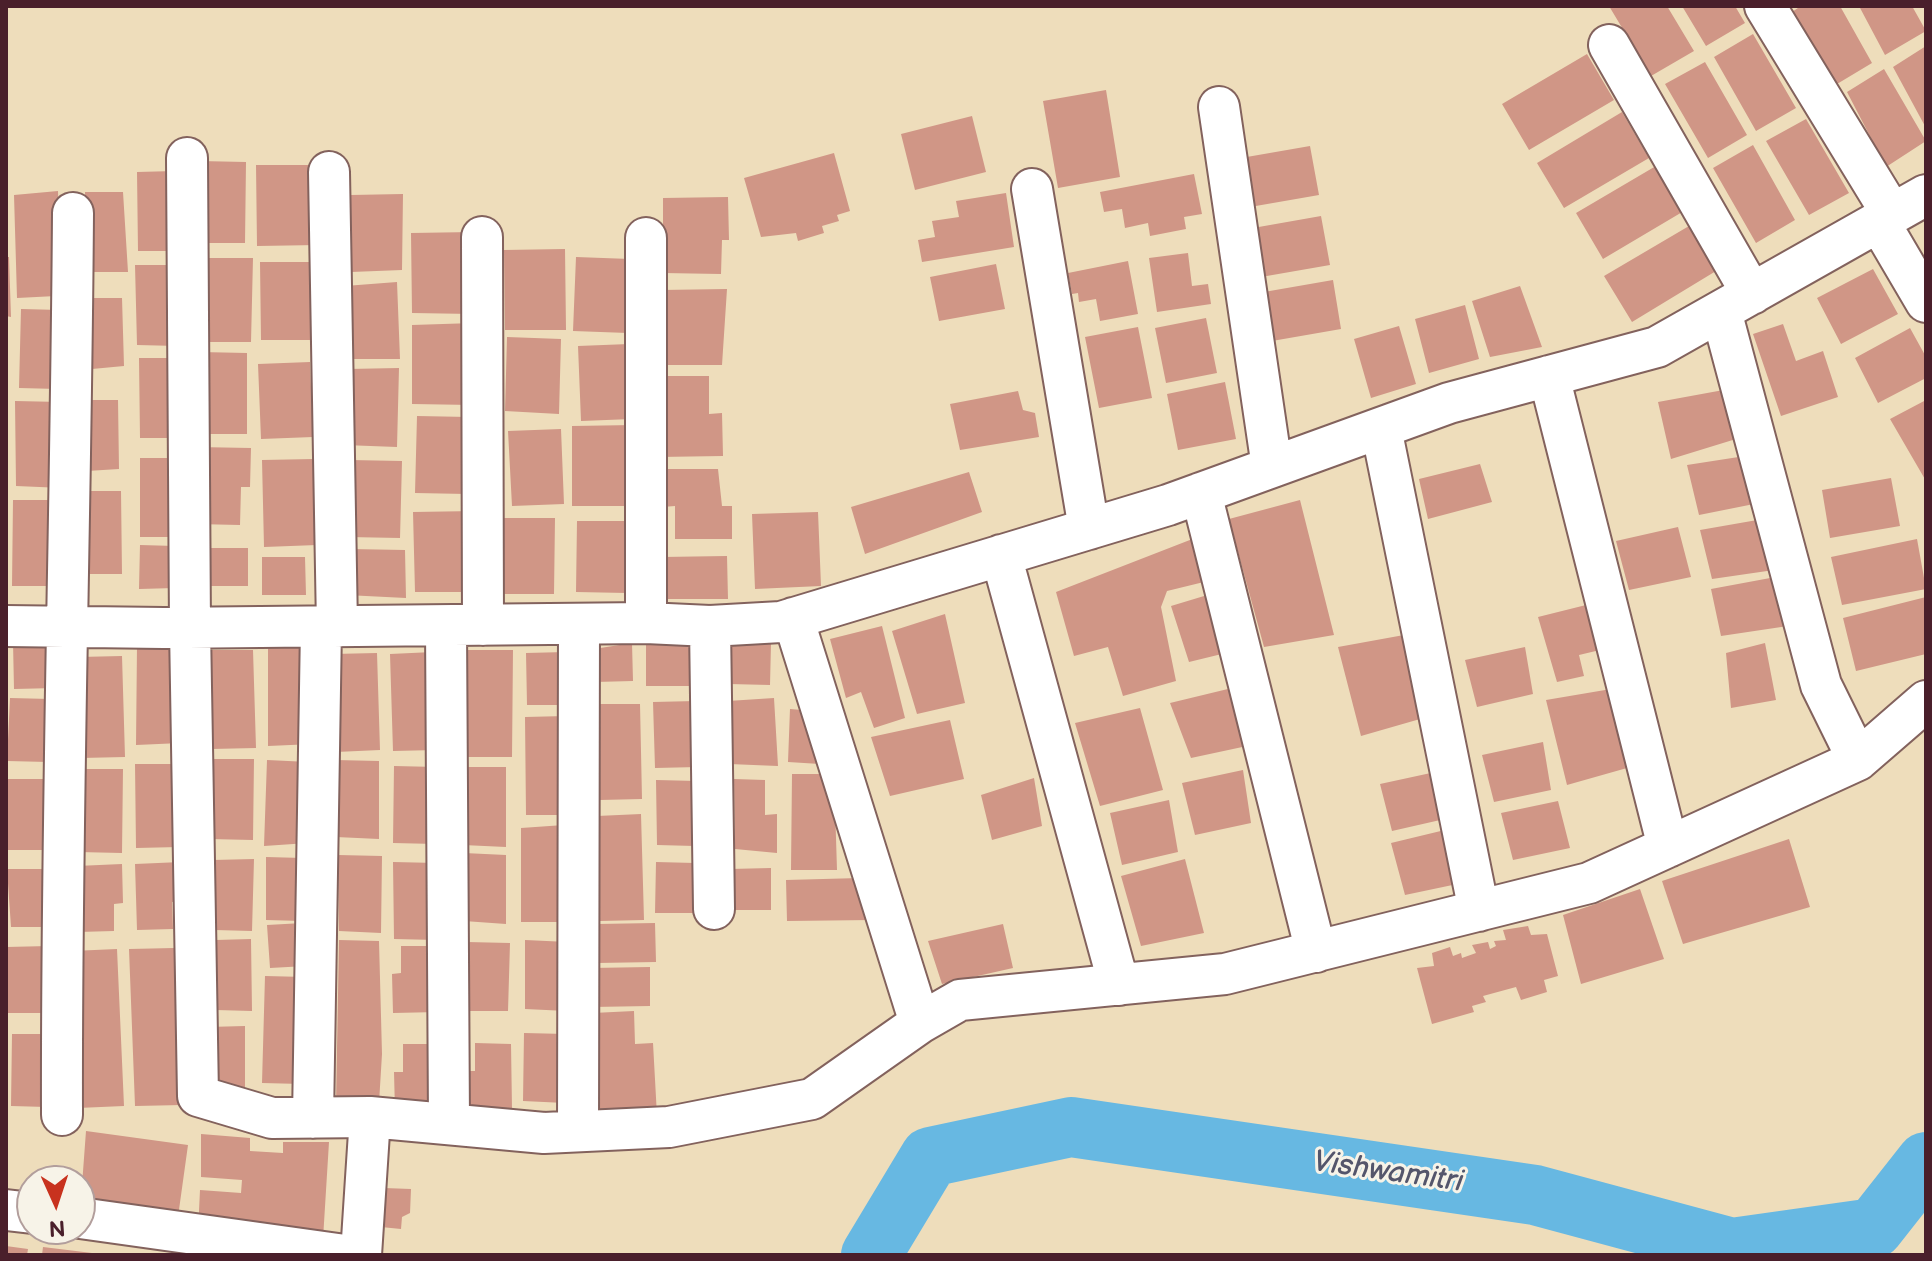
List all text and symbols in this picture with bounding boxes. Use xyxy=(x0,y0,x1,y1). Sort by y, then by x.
water label: Vishwamitri xyxy=(1311,1145,1465,1201)
north arrow xyxy=(16,1165,96,1245)
text: N xyxy=(48,1214,66,1241)

